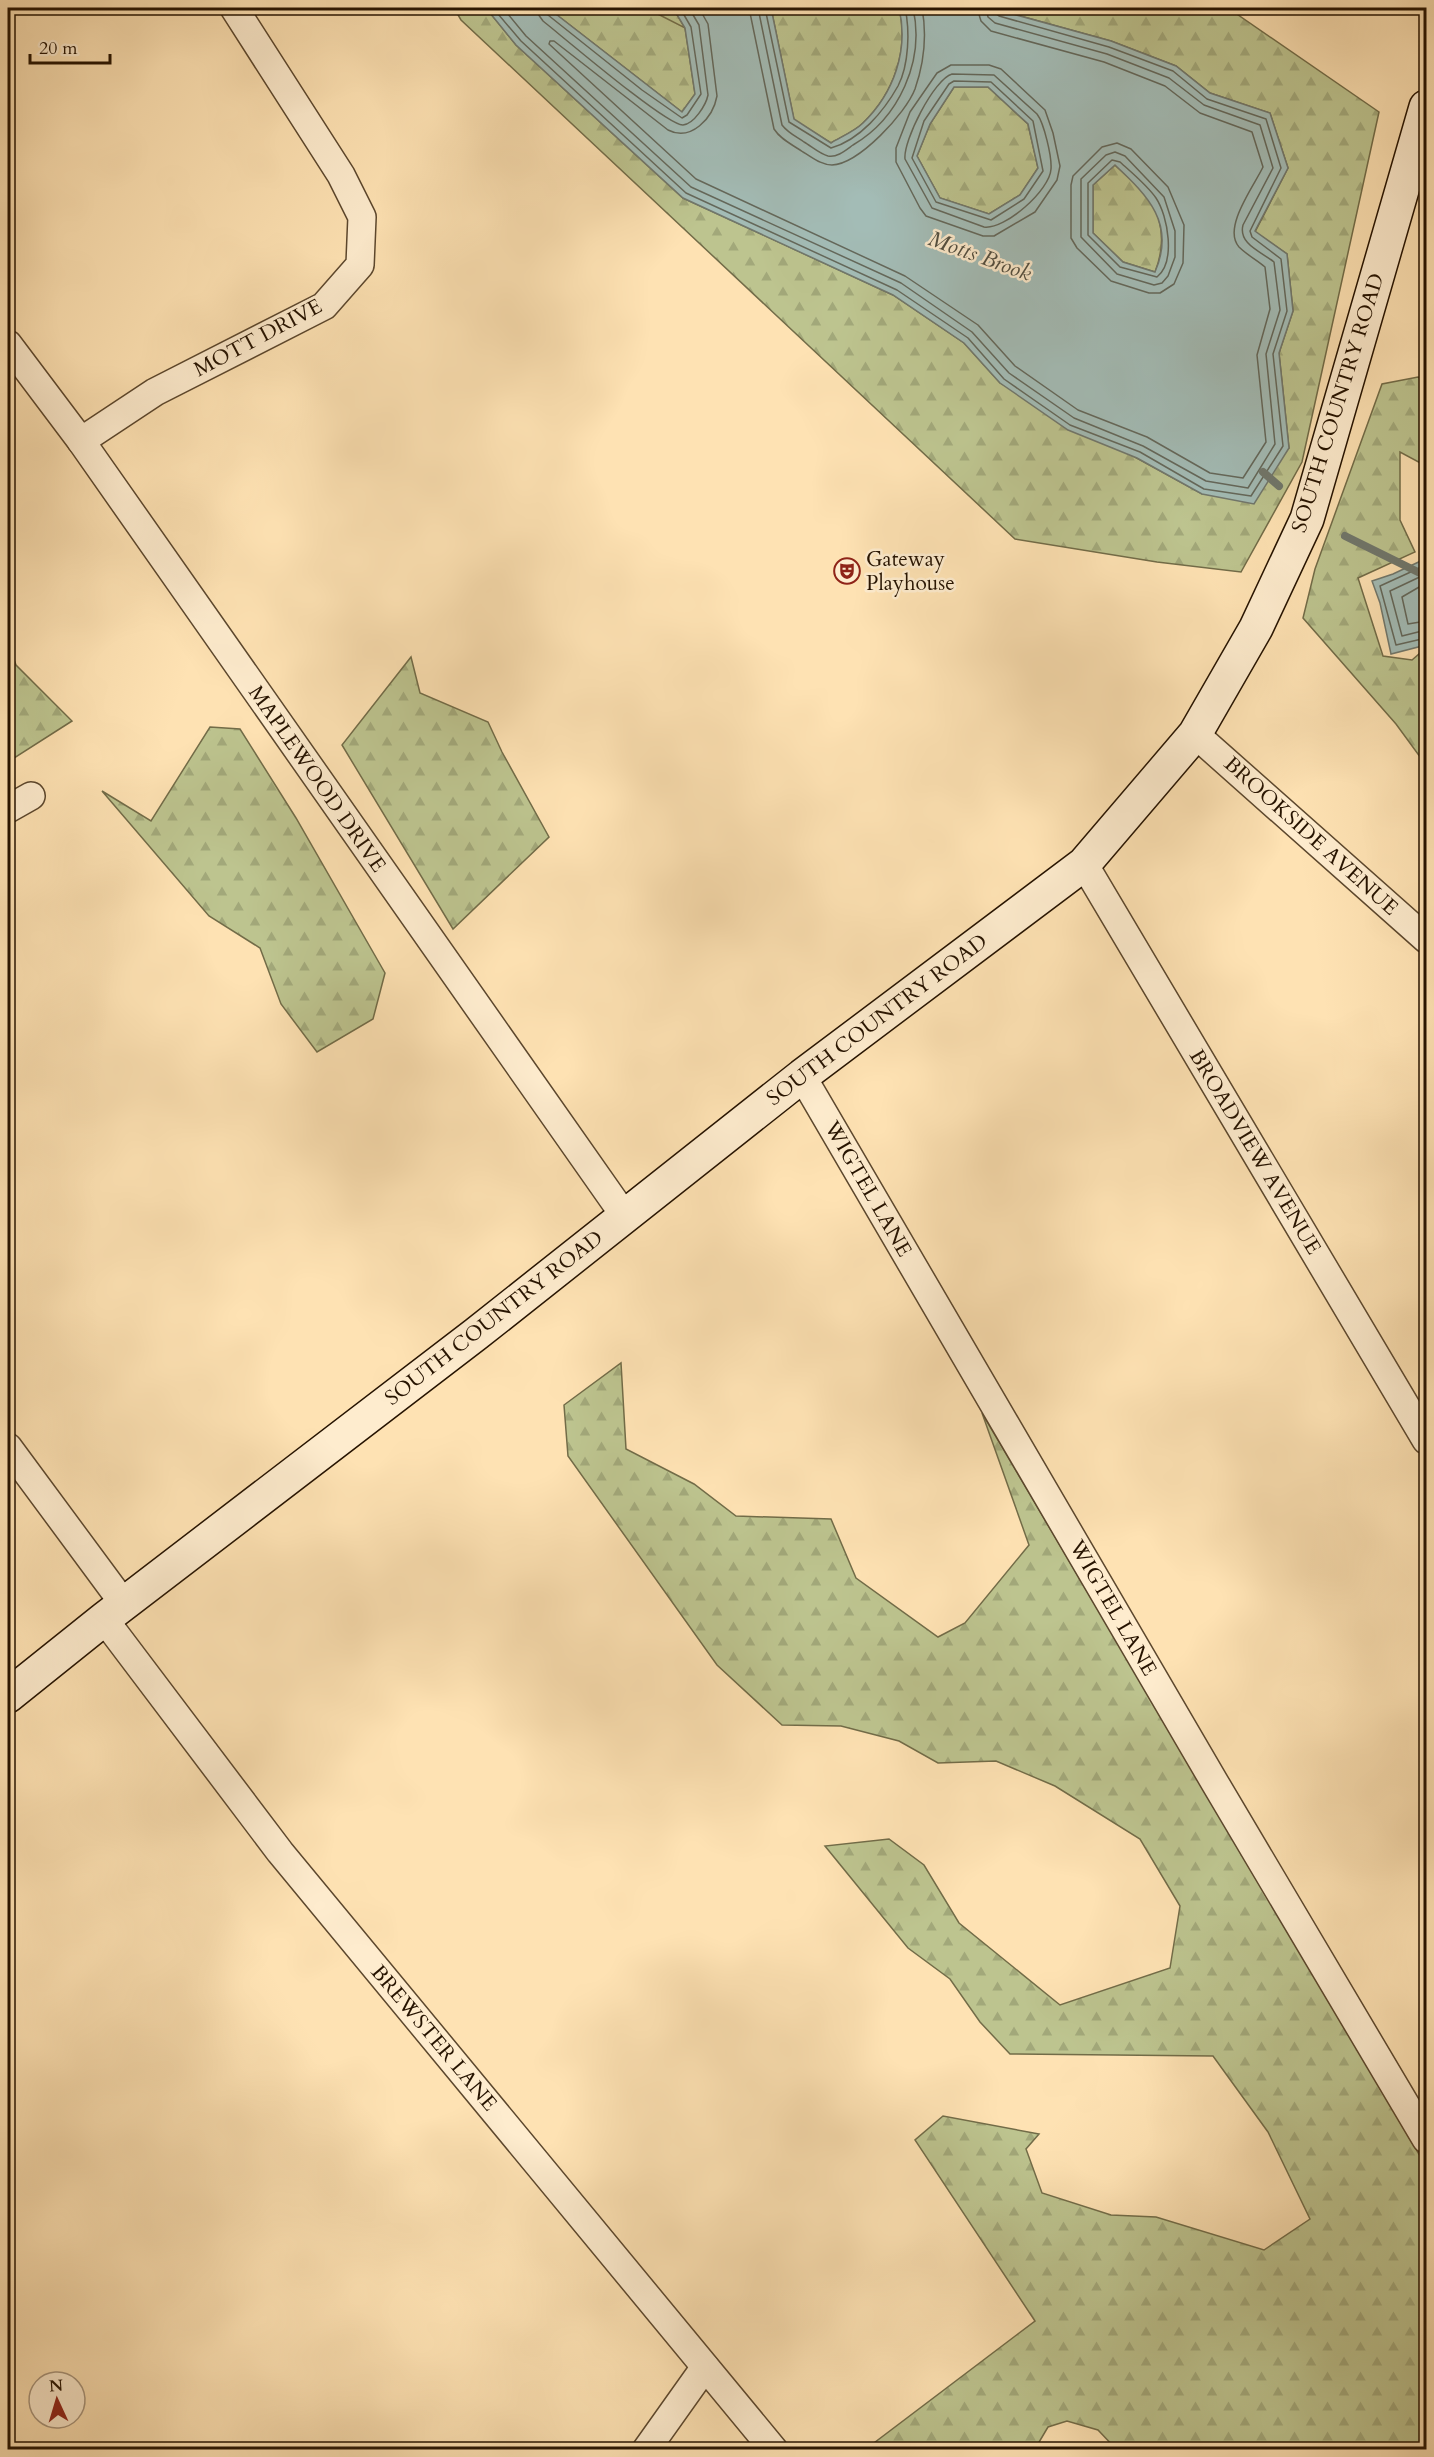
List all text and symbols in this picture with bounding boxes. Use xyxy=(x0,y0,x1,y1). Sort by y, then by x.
scale bar xyxy=(30,27,110,65)
text: 20 m xyxy=(39,36,78,61)
water label: Motts Brook xyxy=(924,224,1036,289)
street label: SOUTH COUNTRY ROAD xyxy=(1285,270,1391,536)
street label: MOTT DRIVE xyxy=(189,292,327,384)
place label: Gateway Playhouse xyxy=(866,545,955,598)
theatre icon: Gateway Playhouse xyxy=(832,556,862,586)
street label: MAPLEWOOD DRIVE xyxy=(241,680,393,878)
street label: BROOKSIDE AVENUE xyxy=(1218,750,1405,922)
street label: SOUTH COUNTRY ROAD xyxy=(761,927,993,1113)
street label: BROADVIEW AVENUE xyxy=(1182,1044,1328,1260)
street label: WIGTEL LANE xyxy=(817,1115,919,1262)
street label: SOUTH COUNTRY ROAD xyxy=(379,1224,609,1412)
street label: WIGTEL LANE xyxy=(1062,1534,1164,1681)
street label: BREWSTER LANE xyxy=(364,1959,504,2117)
north arrow xyxy=(27,2370,87,2430)
text: N xyxy=(48,2375,64,2397)

